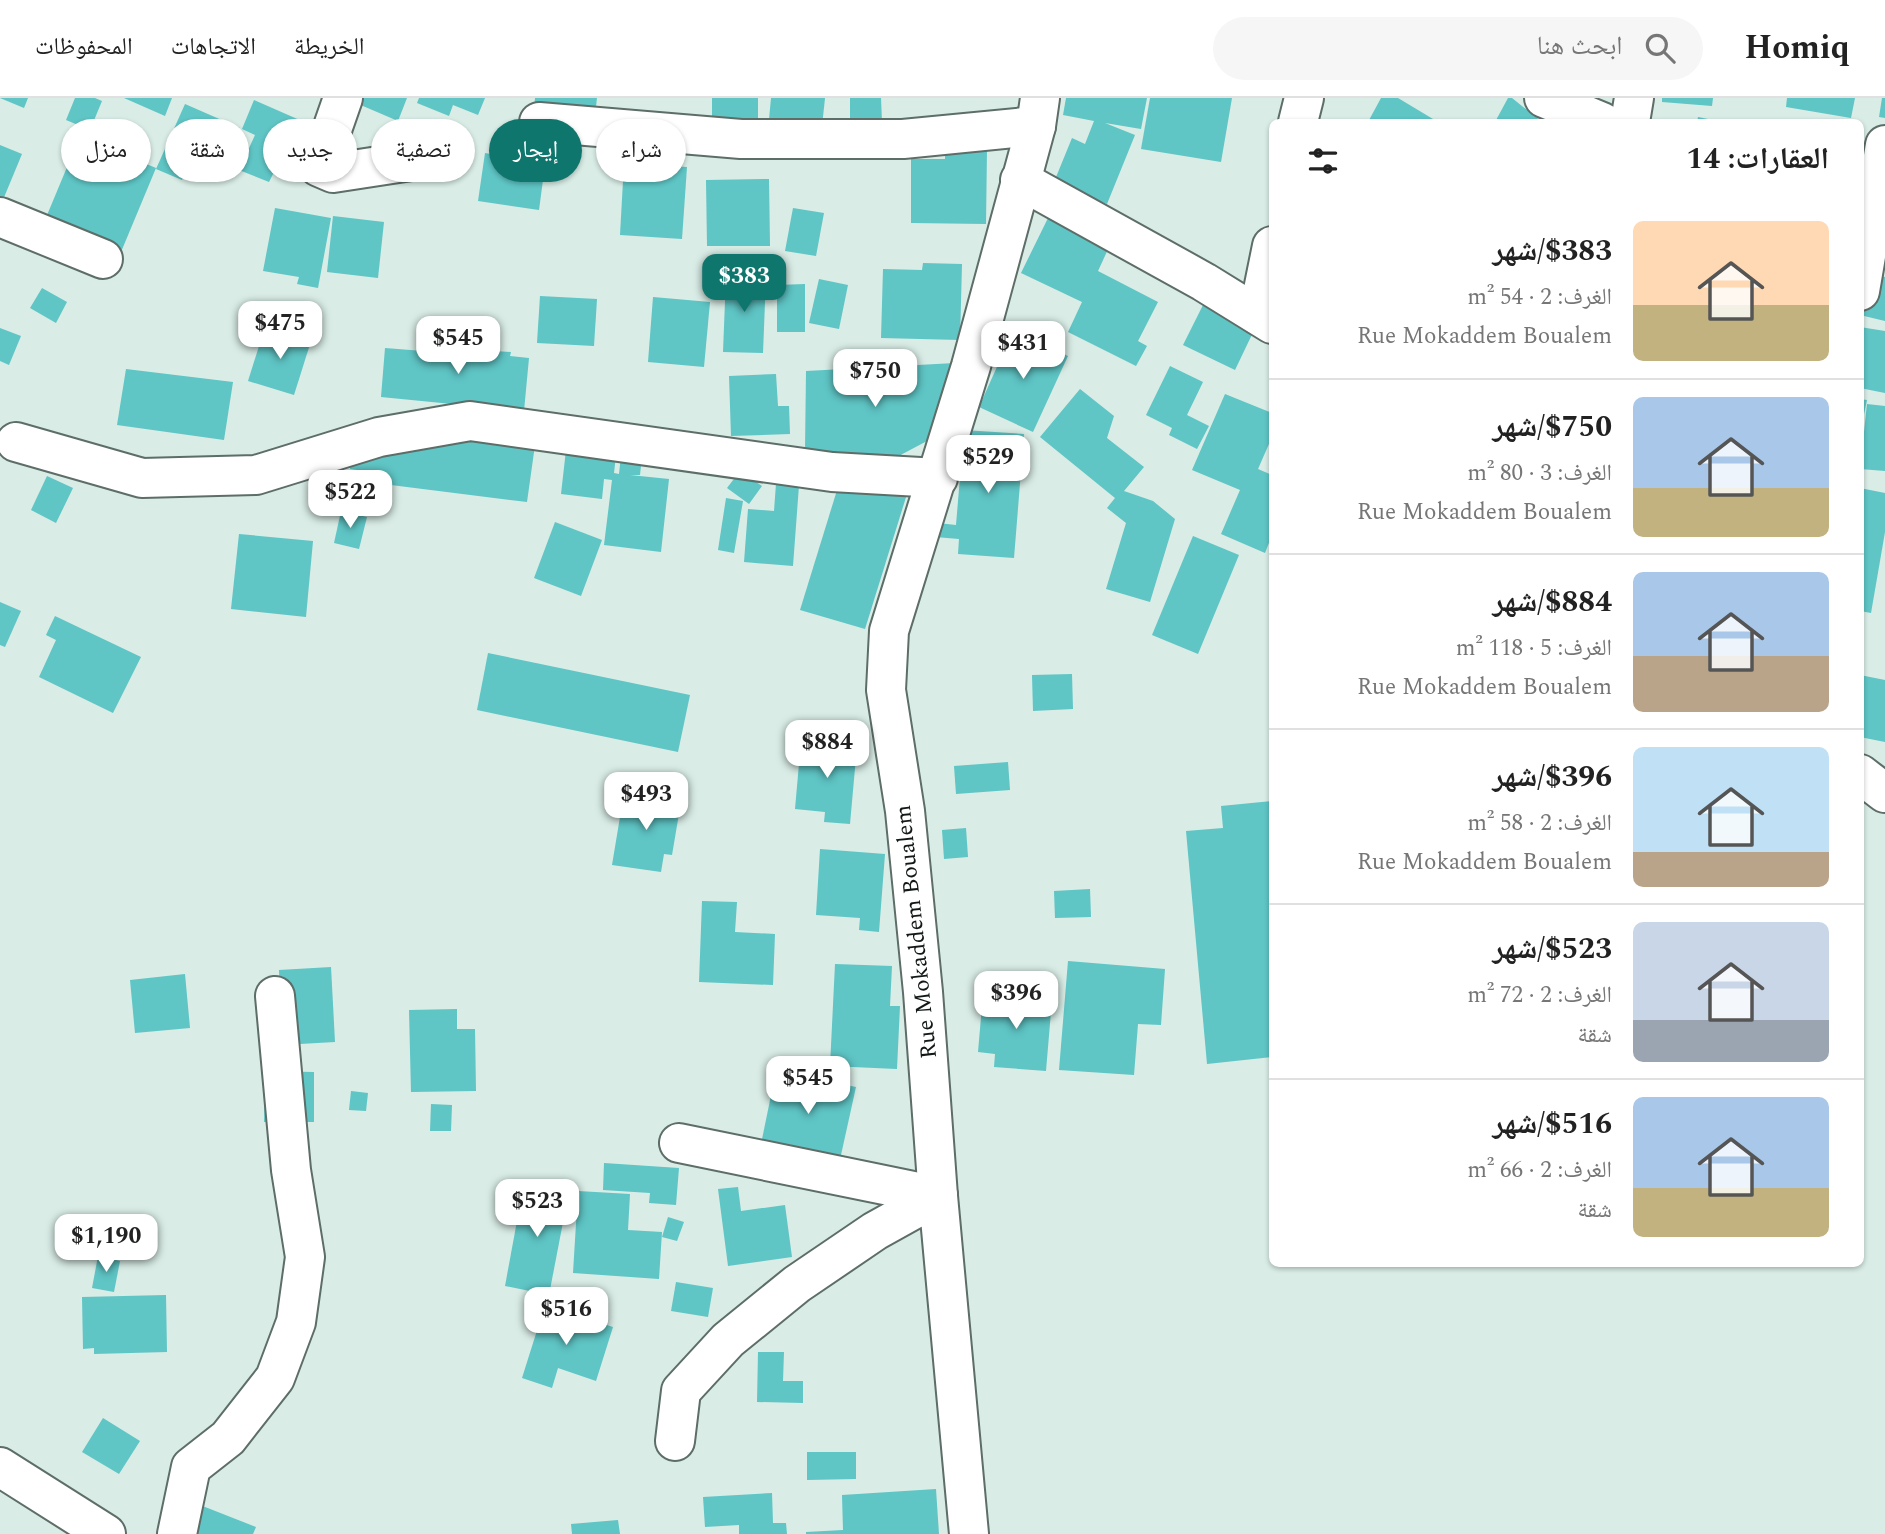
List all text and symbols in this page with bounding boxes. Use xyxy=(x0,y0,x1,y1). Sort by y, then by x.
search box xyxy=(1213,17,1703,80)
text: Homiq xyxy=(1745,23,1850,73)
text: ابحث هنا xyxy=(1537,26,1623,66)
text: المحفوظات xyxy=(35,29,133,65)
text: الاتجاهات xyxy=(171,29,256,65)
text: الخريطة xyxy=(294,29,365,65)
icon: search xyxy=(1641,29,1679,67)
chip: منزل xyxy=(61,119,151,182)
chip: شقة xyxy=(165,119,249,182)
chip: جديد xyxy=(263,119,357,182)
chip: تصفية xyxy=(371,119,475,182)
chip: إيجار xyxy=(489,119,582,182)
chip: شراء xyxy=(596,119,686,182)
text: العقارات: 14 xyxy=(1686,136,1829,182)
icon: filters xyxy=(1304,142,1342,180)
text: $383/شهر xyxy=(1492,228,1612,274)
icon: home xyxy=(1689,249,1773,333)
pin: $383 xyxy=(703,254,785,314)
text: $383 xyxy=(718,259,770,294)
text: الغرف: 2 · 54 m² xyxy=(1467,280,1612,315)
pin: $475 xyxy=(239,302,321,361)
text: $475 xyxy=(254,306,306,341)
pin: $545 xyxy=(417,316,499,376)
text: Rue Mokaddem Boualem xyxy=(1357,319,1612,354)
text: $545 xyxy=(432,321,484,356)
pin: $431 xyxy=(982,322,1064,381)
text: $431 xyxy=(997,326,1049,361)
pin: $750 xyxy=(834,350,916,409)
text: $750 xyxy=(849,354,901,389)
text: $750/شهر xyxy=(1492,404,1612,450)
icon: home xyxy=(1689,425,1773,509)
pin: $529 xyxy=(947,436,1029,495)
text: $529 xyxy=(962,440,1014,475)
text: الغرف: 3 · 80 m² xyxy=(1467,456,1612,491)
pin: $522 xyxy=(309,470,391,530)
text: $522 xyxy=(324,475,376,510)
text: Rue Mokaddem Boualem xyxy=(1357,495,1612,530)
text: $884/شهر xyxy=(1492,579,1612,625)
icon: home xyxy=(1689,600,1773,684)
text: الغرف: 5 · 118 m² xyxy=(1456,631,1612,666)
text: Rue Mokaddem Boualem xyxy=(1357,670,1612,705)
pin: $884 xyxy=(786,720,868,780)
text: $884 xyxy=(801,725,853,760)
text: $396/شهر xyxy=(1492,754,1612,800)
pin: $493 xyxy=(605,772,687,832)
icon: home xyxy=(1689,775,1773,859)
text: $493 xyxy=(620,777,672,812)
street label: Rue Mokaddem Boualem xyxy=(886,803,947,1061)
text: الغرف: 2 · 58 m² xyxy=(1467,806,1612,841)
text: Rue Mokaddem Boualem xyxy=(1357,845,1612,880)
text: $523/شهر xyxy=(1492,926,1612,972)
icon: home xyxy=(1689,950,1773,1034)
pin: $396 xyxy=(975,972,1057,1031)
text: $396 xyxy=(990,976,1042,1011)
text: الغرف: 2 · 72 m² xyxy=(1467,978,1612,1013)
text: شقة xyxy=(1578,1018,1612,1053)
pin: $545 xyxy=(767,1056,849,1116)
text: $545 xyxy=(782,1061,834,1096)
text: $516/شهر xyxy=(1492,1101,1612,1147)
icon: home xyxy=(1689,1125,1773,1209)
text: الغرف: 2 · 66 m² xyxy=(1467,1153,1612,1188)
pin: $523 xyxy=(496,1180,578,1239)
text: $523 xyxy=(511,1184,563,1219)
text: شقة xyxy=(1578,1193,1612,1228)
pin: $1,190 xyxy=(49,1214,163,1274)
text: $1,190 xyxy=(71,1219,141,1254)
pin: $516 xyxy=(525,1288,607,1347)
text: $516 xyxy=(540,1292,592,1327)

